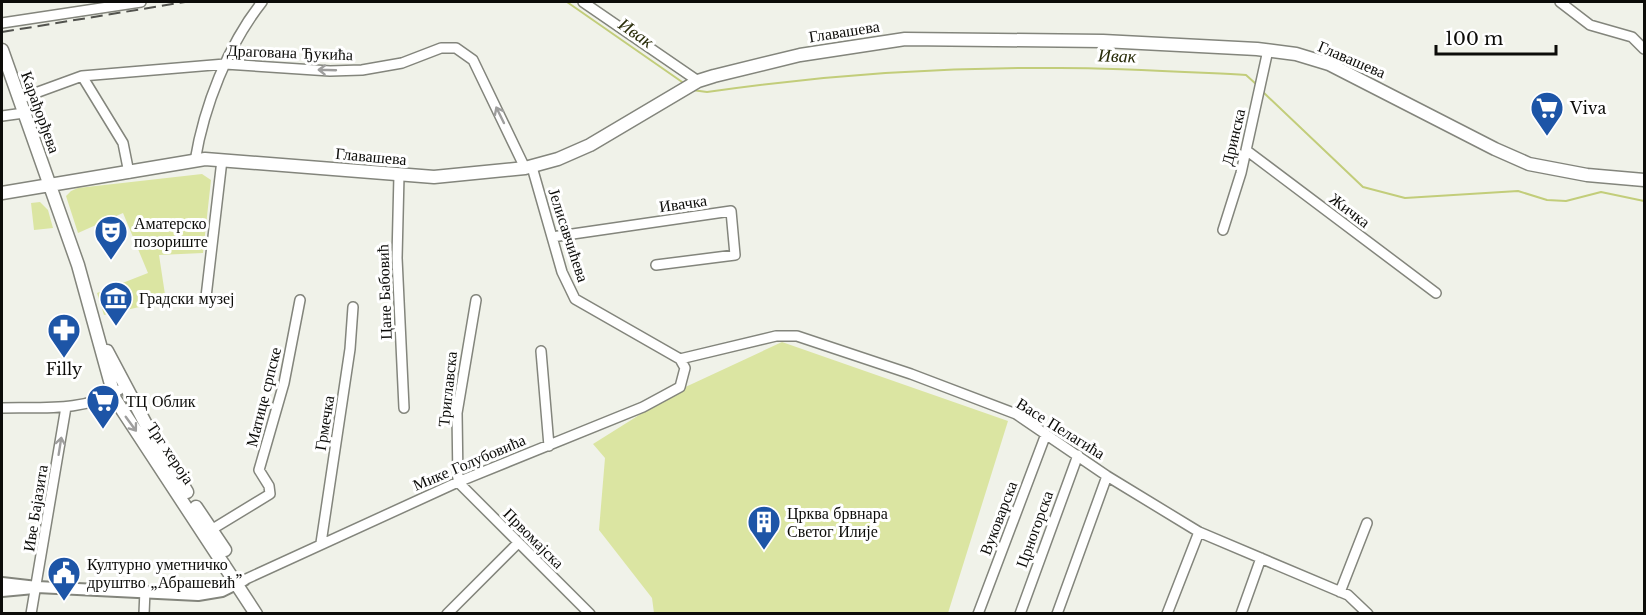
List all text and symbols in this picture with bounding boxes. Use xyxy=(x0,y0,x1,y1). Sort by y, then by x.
water label: Ивак xyxy=(613,12,658,53)
street label: Главашева xyxy=(807,16,881,46)
scale bar xyxy=(1436,18,1556,56)
text: 100 m xyxy=(1445,28,1503,50)
street label: Главашева xyxy=(1315,36,1389,82)
street label: Драгована Ђукића xyxy=(227,40,353,64)
water label: Ивак xyxy=(1097,44,1137,68)
one-way arrow xyxy=(317,65,337,76)
street label: Карађорђева xyxy=(17,68,65,156)
supermarket icon: Viva xyxy=(1529,90,1565,137)
place label: Viva xyxy=(1569,98,1606,118)
one-way arrow xyxy=(494,107,506,125)
street label: Дринска xyxy=(1217,107,1249,167)
street label: Главашева xyxy=(335,143,407,169)
street label: Јелисавчићева xyxy=(544,186,594,284)
street label: Жичка xyxy=(1326,188,1374,232)
street label: Ивачка xyxy=(658,190,708,216)
place label: Аматерско позориште xyxy=(134,213,208,251)
theatre icon: Аматерско позориште xyxy=(93,214,129,261)
street label: Цане Бабовић xyxy=(372,244,396,340)
museum icon: Градски музеј xyxy=(98,280,134,327)
place label: Градски музеј xyxy=(139,288,235,308)
pharmacy icon: Filly xyxy=(46,312,82,359)
street label: Матице српске xyxy=(241,345,285,449)
street label: Триглавска xyxy=(433,350,461,428)
place label: Filly xyxy=(46,359,83,379)
supermarket icon: ТЦ Облик xyxy=(85,383,121,430)
place label: ТЦ Облик xyxy=(126,391,196,411)
street label: Васе Пелагића xyxy=(1013,393,1109,463)
street label: Грмечка xyxy=(310,394,338,452)
one-way arrow xyxy=(125,416,137,432)
street label: Трг хероја xyxy=(143,418,199,488)
street label: Мике Голубовића xyxy=(410,429,528,495)
one-way arrow xyxy=(55,437,66,457)
street label: Иве Бајазита xyxy=(18,463,52,553)
street label: Вуковарска xyxy=(975,478,1021,558)
street label: Црногорска xyxy=(1011,488,1057,570)
street label: Првомајска xyxy=(499,503,569,573)
place label: Црква брвнара Светог Илије xyxy=(787,503,888,541)
building icon: Црква брвнара Светог Илије xyxy=(746,504,782,551)
place label: Културно уметничко друштво „Абрашевић” xyxy=(87,554,242,592)
public building icon: Културно уметничко друштво „Абрашевић” xyxy=(46,555,82,602)

